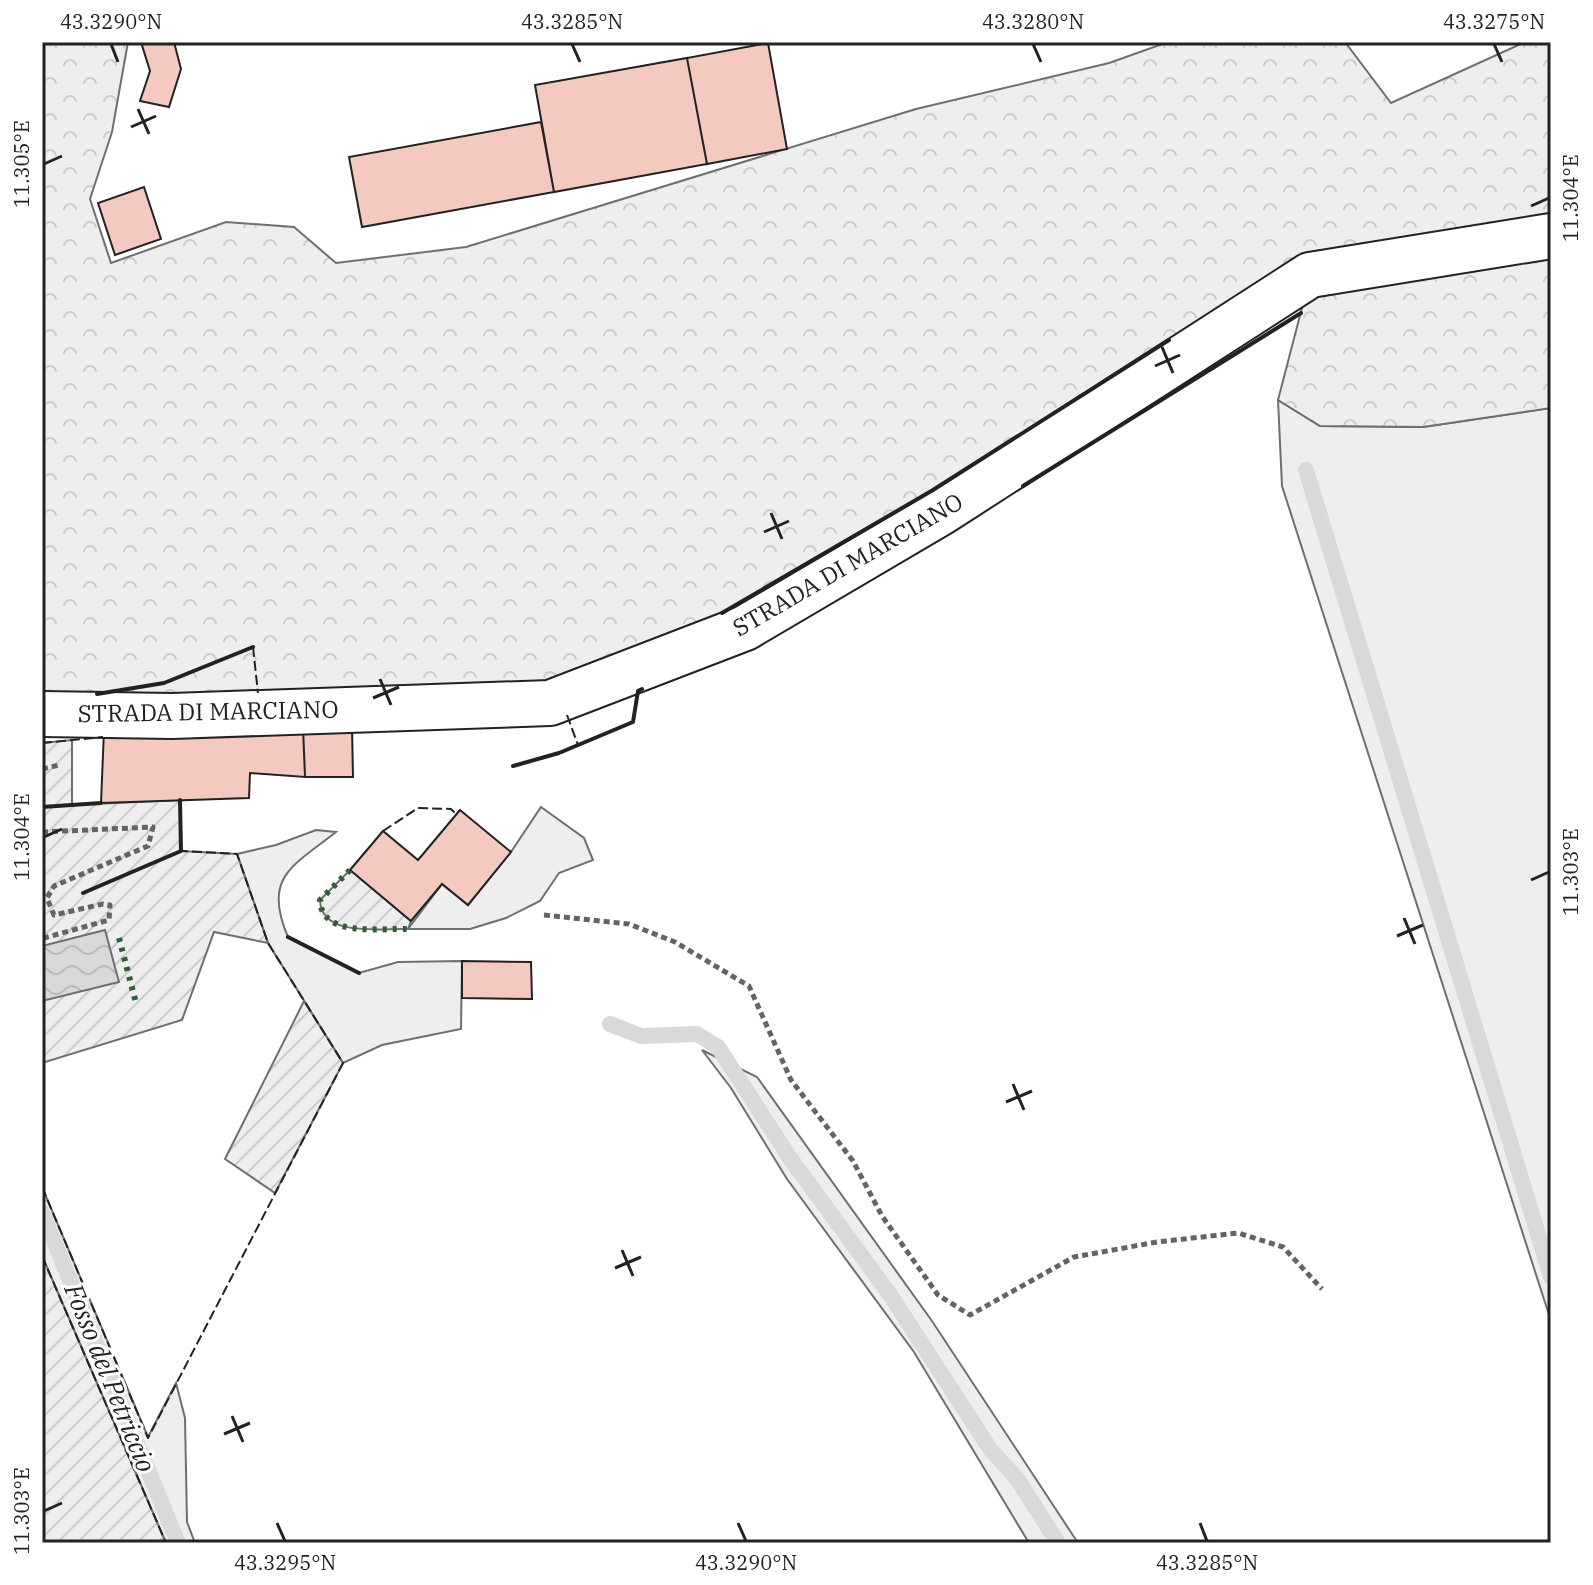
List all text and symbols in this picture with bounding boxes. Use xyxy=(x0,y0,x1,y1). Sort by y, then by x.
text: 43.3290°N xyxy=(60,8,162,35)
text: 43.3285°N xyxy=(521,8,623,35)
text: 43.3280°N xyxy=(982,8,1084,35)
text: 43.3275°N xyxy=(1443,8,1545,35)
text: 11.305°E xyxy=(8,120,35,208)
text: 11.304°E xyxy=(1557,154,1584,242)
street label: STRADA DI MARCIANO xyxy=(727,485,968,643)
street label: STRADA DI MARCIANO xyxy=(77,693,339,729)
text: 11.304°E xyxy=(8,793,35,881)
text: 11.303°E xyxy=(1557,828,1584,916)
water label: Fosso del Petriccio xyxy=(57,1277,164,1477)
text: 11.303°E xyxy=(8,1467,35,1555)
text: 43.3295°N xyxy=(234,1549,336,1576)
text: 43.3290°N xyxy=(695,1549,797,1576)
text: 43.3285°N xyxy=(1156,1549,1258,1576)

